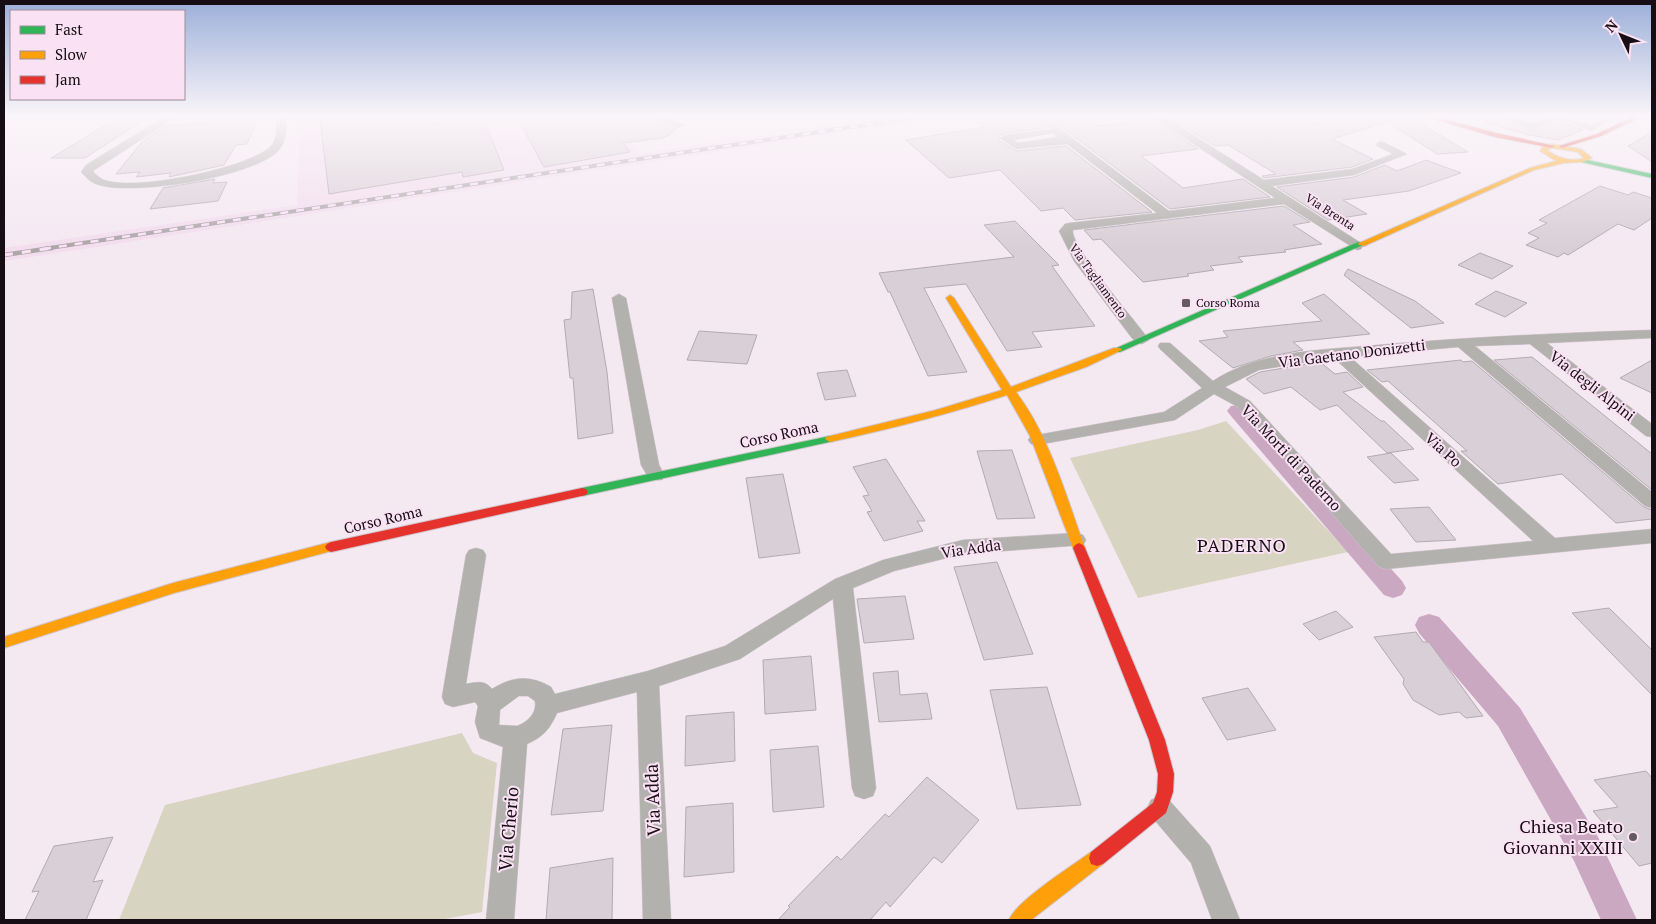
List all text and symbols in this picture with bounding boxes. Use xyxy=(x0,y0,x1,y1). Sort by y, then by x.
legend xyxy=(10,10,185,100)
north arrow xyxy=(1596,10,1646,60)
text: N xyxy=(1601,15,1622,36)
text: Fast xyxy=(55,19,83,39)
text: Slow xyxy=(55,44,88,64)
text: Jam xyxy=(55,69,81,89)
street label: Via Brenta xyxy=(1303,190,1358,233)
street label: Via Tagliamento xyxy=(1066,241,1131,321)
place label: Corso Roma xyxy=(1196,295,1260,310)
marker: Corso Roma xyxy=(1180,297,1192,309)
street label: Via Gaetano Donizetti xyxy=(1277,334,1427,372)
street label: Via degli Alpini xyxy=(1546,346,1639,425)
street label: Via Morti di Paderno xyxy=(1237,400,1346,515)
street label: Corso Roma xyxy=(738,416,820,452)
street label: Via Po xyxy=(1421,428,1466,471)
street label: Corso Roma xyxy=(342,500,424,538)
district label: PADERNO xyxy=(1197,533,1287,557)
street label: Via Adda xyxy=(940,534,1002,562)
street label: Via Adda xyxy=(639,764,665,837)
street label: Via Cherio xyxy=(492,786,524,872)
place label: Chiesa Beato Giovanni XXIII xyxy=(1503,814,1623,859)
marker: Chiesa Beato Giovanni XXIII xyxy=(1627,831,1639,843)

